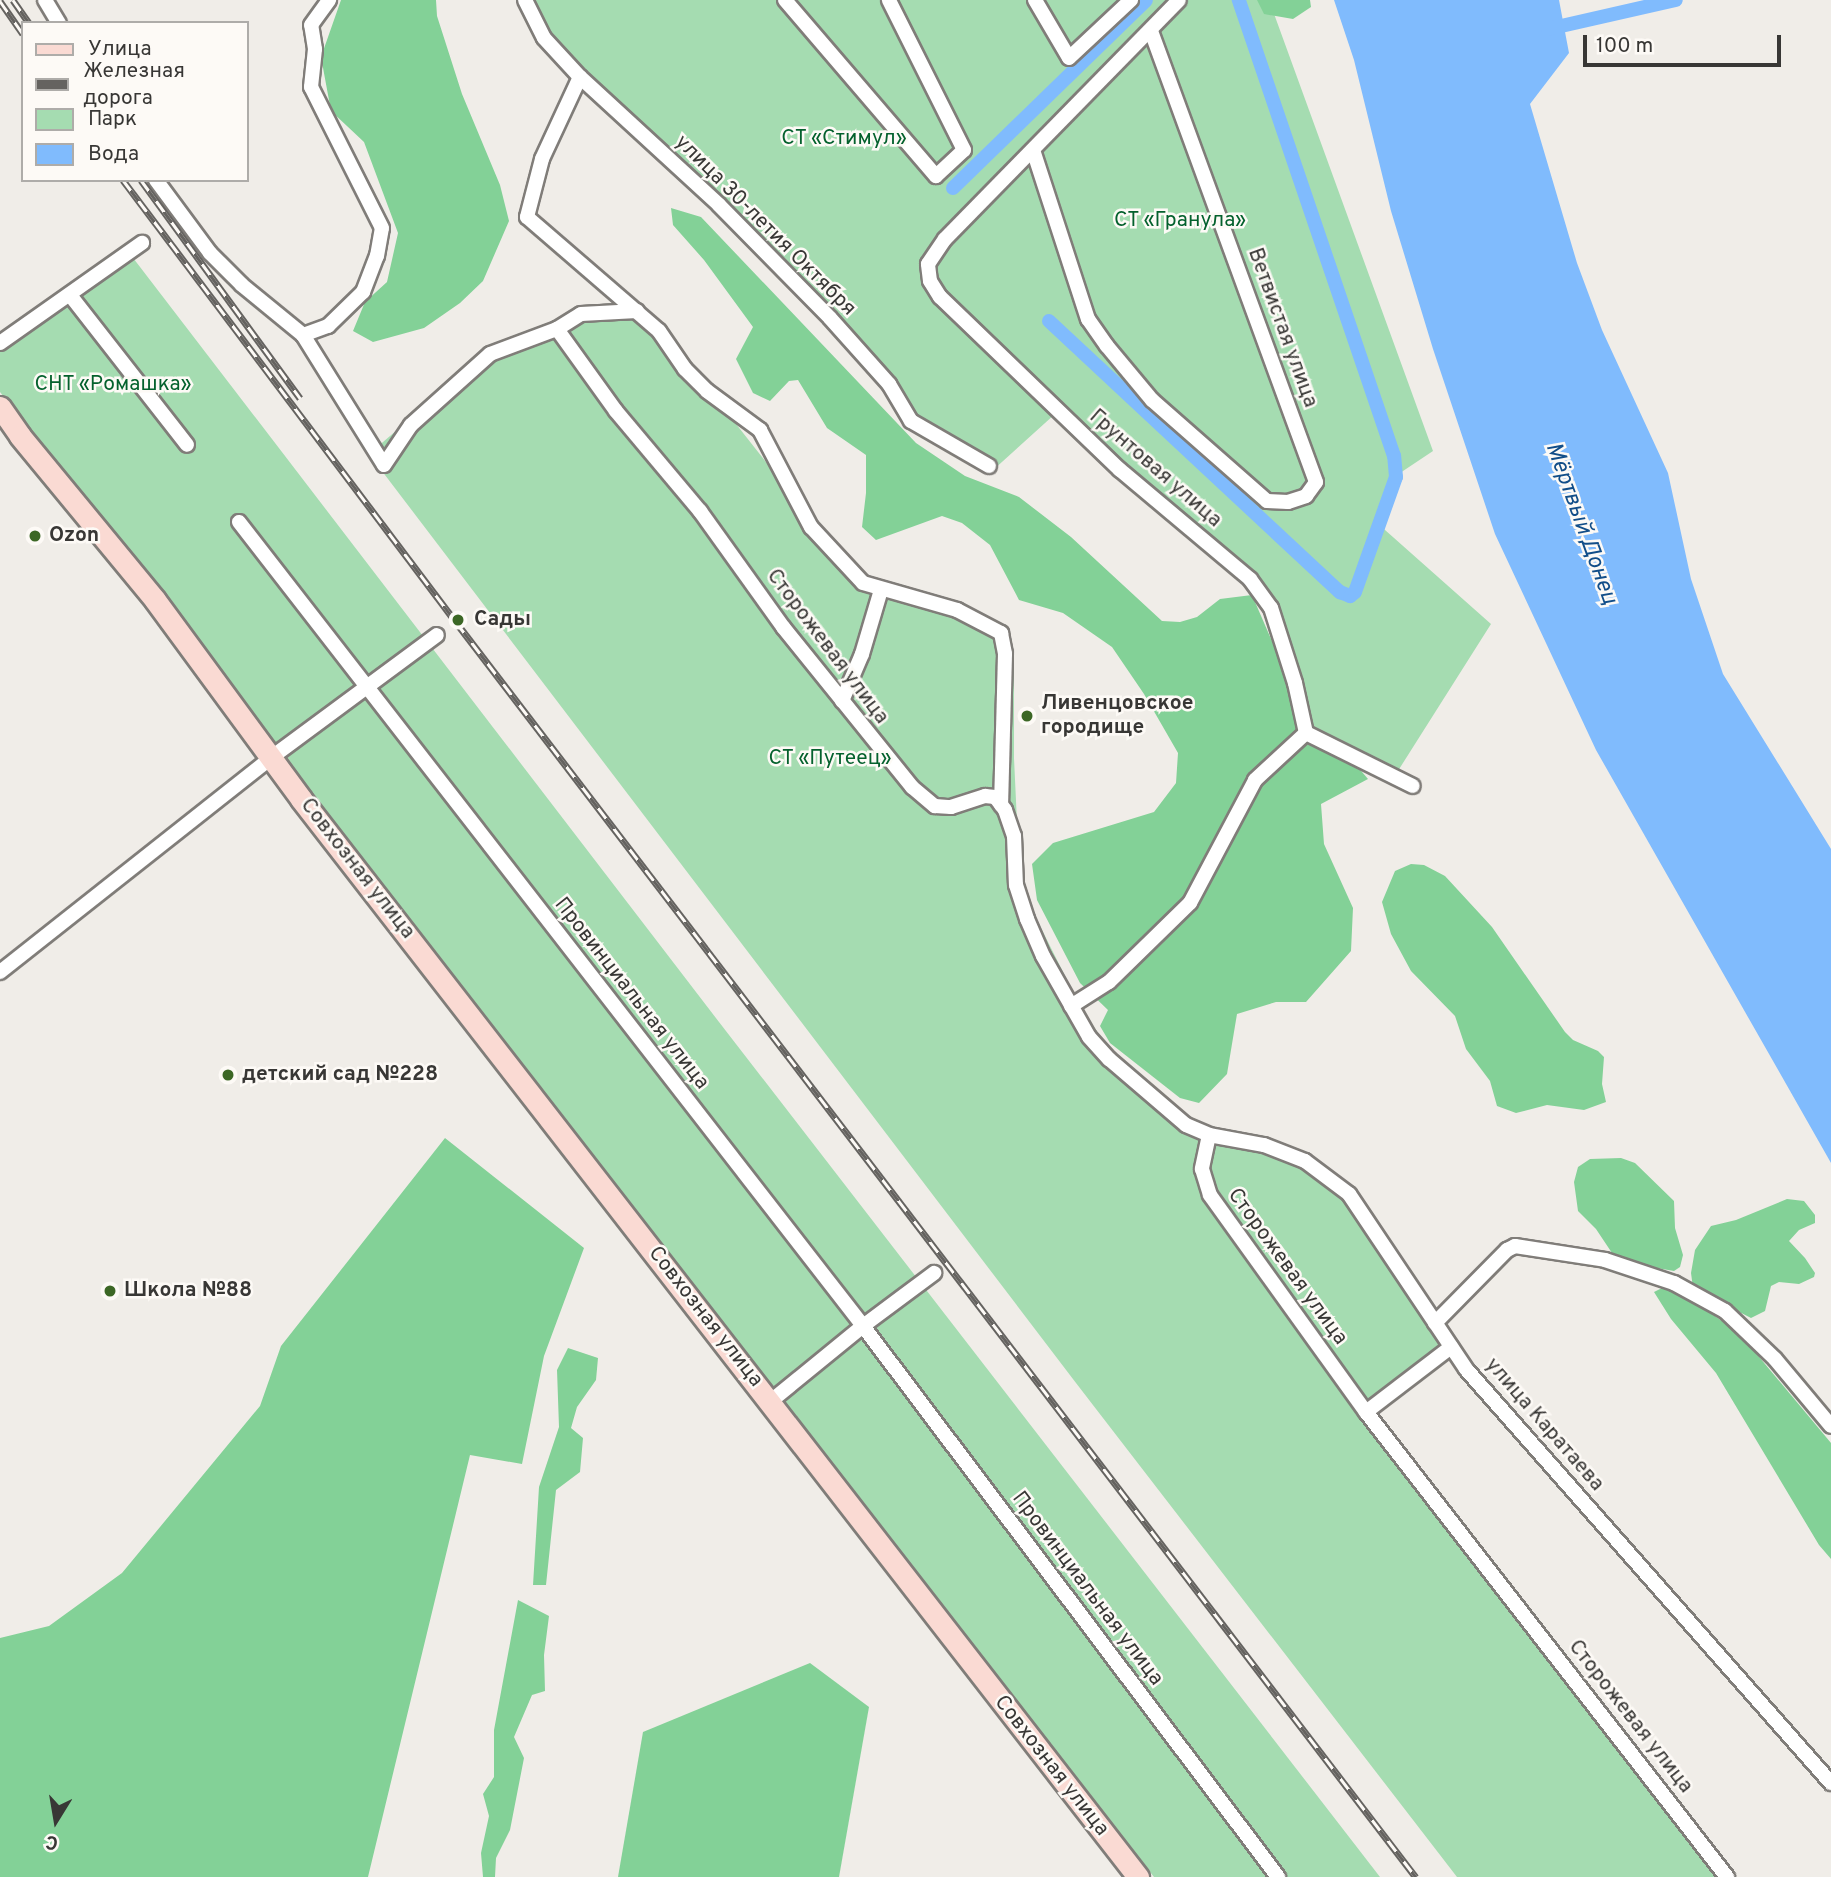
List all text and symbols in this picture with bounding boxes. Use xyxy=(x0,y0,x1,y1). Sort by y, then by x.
legend xyxy=(21,21,248,182)
scale bar xyxy=(1586,21,1784,65)
text: 100 m xyxy=(1596,33,1653,60)
text: Улица xyxy=(88,36,152,63)
text: Железная дорога xyxy=(83,58,185,112)
text: Парк xyxy=(88,106,137,133)
park label: СТ «Стимул» xyxy=(781,126,907,152)
street label: улица 30-летия Октября xyxy=(669,130,861,322)
text: Вода xyxy=(88,141,139,168)
park label: СТ «Гранула» xyxy=(1113,208,1247,234)
street label: Ветвистая улица xyxy=(1241,245,1323,411)
park label: СНТ «Ромашка» xyxy=(34,372,192,398)
street label: Грунтовая улица xyxy=(1084,405,1226,533)
water label: Мёртвый Донец xyxy=(1538,439,1622,609)
place label: Ozon xyxy=(49,523,99,549)
marker: Ozon xyxy=(27,528,43,544)
street label: Сторожевая улица xyxy=(760,565,894,729)
place label: Сады xyxy=(474,607,531,633)
marker: Сады xyxy=(448,610,468,630)
place label: Ливенцовское городище xyxy=(1041,691,1193,741)
marker: Ливенцовское городище xyxy=(1019,708,1035,724)
park label: СТ «Путеец» xyxy=(768,746,892,772)
street label: Совхозная улица xyxy=(294,794,420,944)
street label: Провинциальная улица xyxy=(548,893,714,1095)
place label: детский сад №228 xyxy=(242,1062,438,1088)
marker: детский сад №228 xyxy=(220,1067,236,1083)
street label: Сторожевая улица xyxy=(1222,1184,1352,1350)
street label: Совхозная улица xyxy=(642,1242,768,1392)
place label: Школа №88 xyxy=(124,1278,252,1304)
marker: Школа №88 xyxy=(102,1283,118,1299)
street label: улица Каратаева xyxy=(1479,1353,1609,1497)
street label: Провинциальная улица xyxy=(1006,1487,1168,1691)
street label: Сторожевая улица xyxy=(1562,1635,1698,1799)
street label: Совхозная улица xyxy=(988,1691,1114,1841)
north arrow xyxy=(21,1786,91,1856)
text: С xyxy=(44,1829,60,1855)

